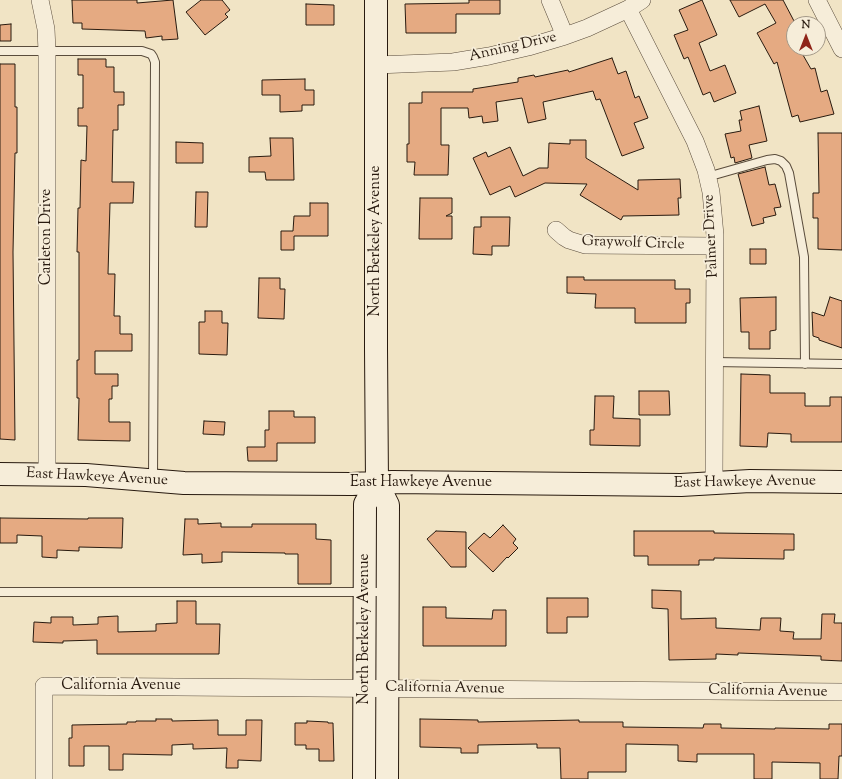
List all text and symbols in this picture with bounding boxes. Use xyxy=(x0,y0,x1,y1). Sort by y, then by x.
north arrow xyxy=(786,16,826,56)
text: N xyxy=(802,17,810,33)
street label: Anning Drive xyxy=(467,29,559,67)
street label: North Berkeley Avenue xyxy=(367,165,385,317)
street label: Carleton Drive xyxy=(38,189,56,285)
street label: Palmer Drive xyxy=(701,194,723,278)
street label: Graywolf Circle xyxy=(581,233,685,255)
street label: East Hawkeye Avenue xyxy=(26,465,168,491)
street label: East Hawkeye Avenue xyxy=(674,473,816,493)
street label: East Hawkeye Avenue xyxy=(350,474,492,492)
street label: North Berkeley Avenue xyxy=(356,553,374,705)
street label: California Avenue xyxy=(61,677,181,695)
street label: California Avenue xyxy=(385,679,505,699)
street label: California Avenue xyxy=(708,682,828,702)

